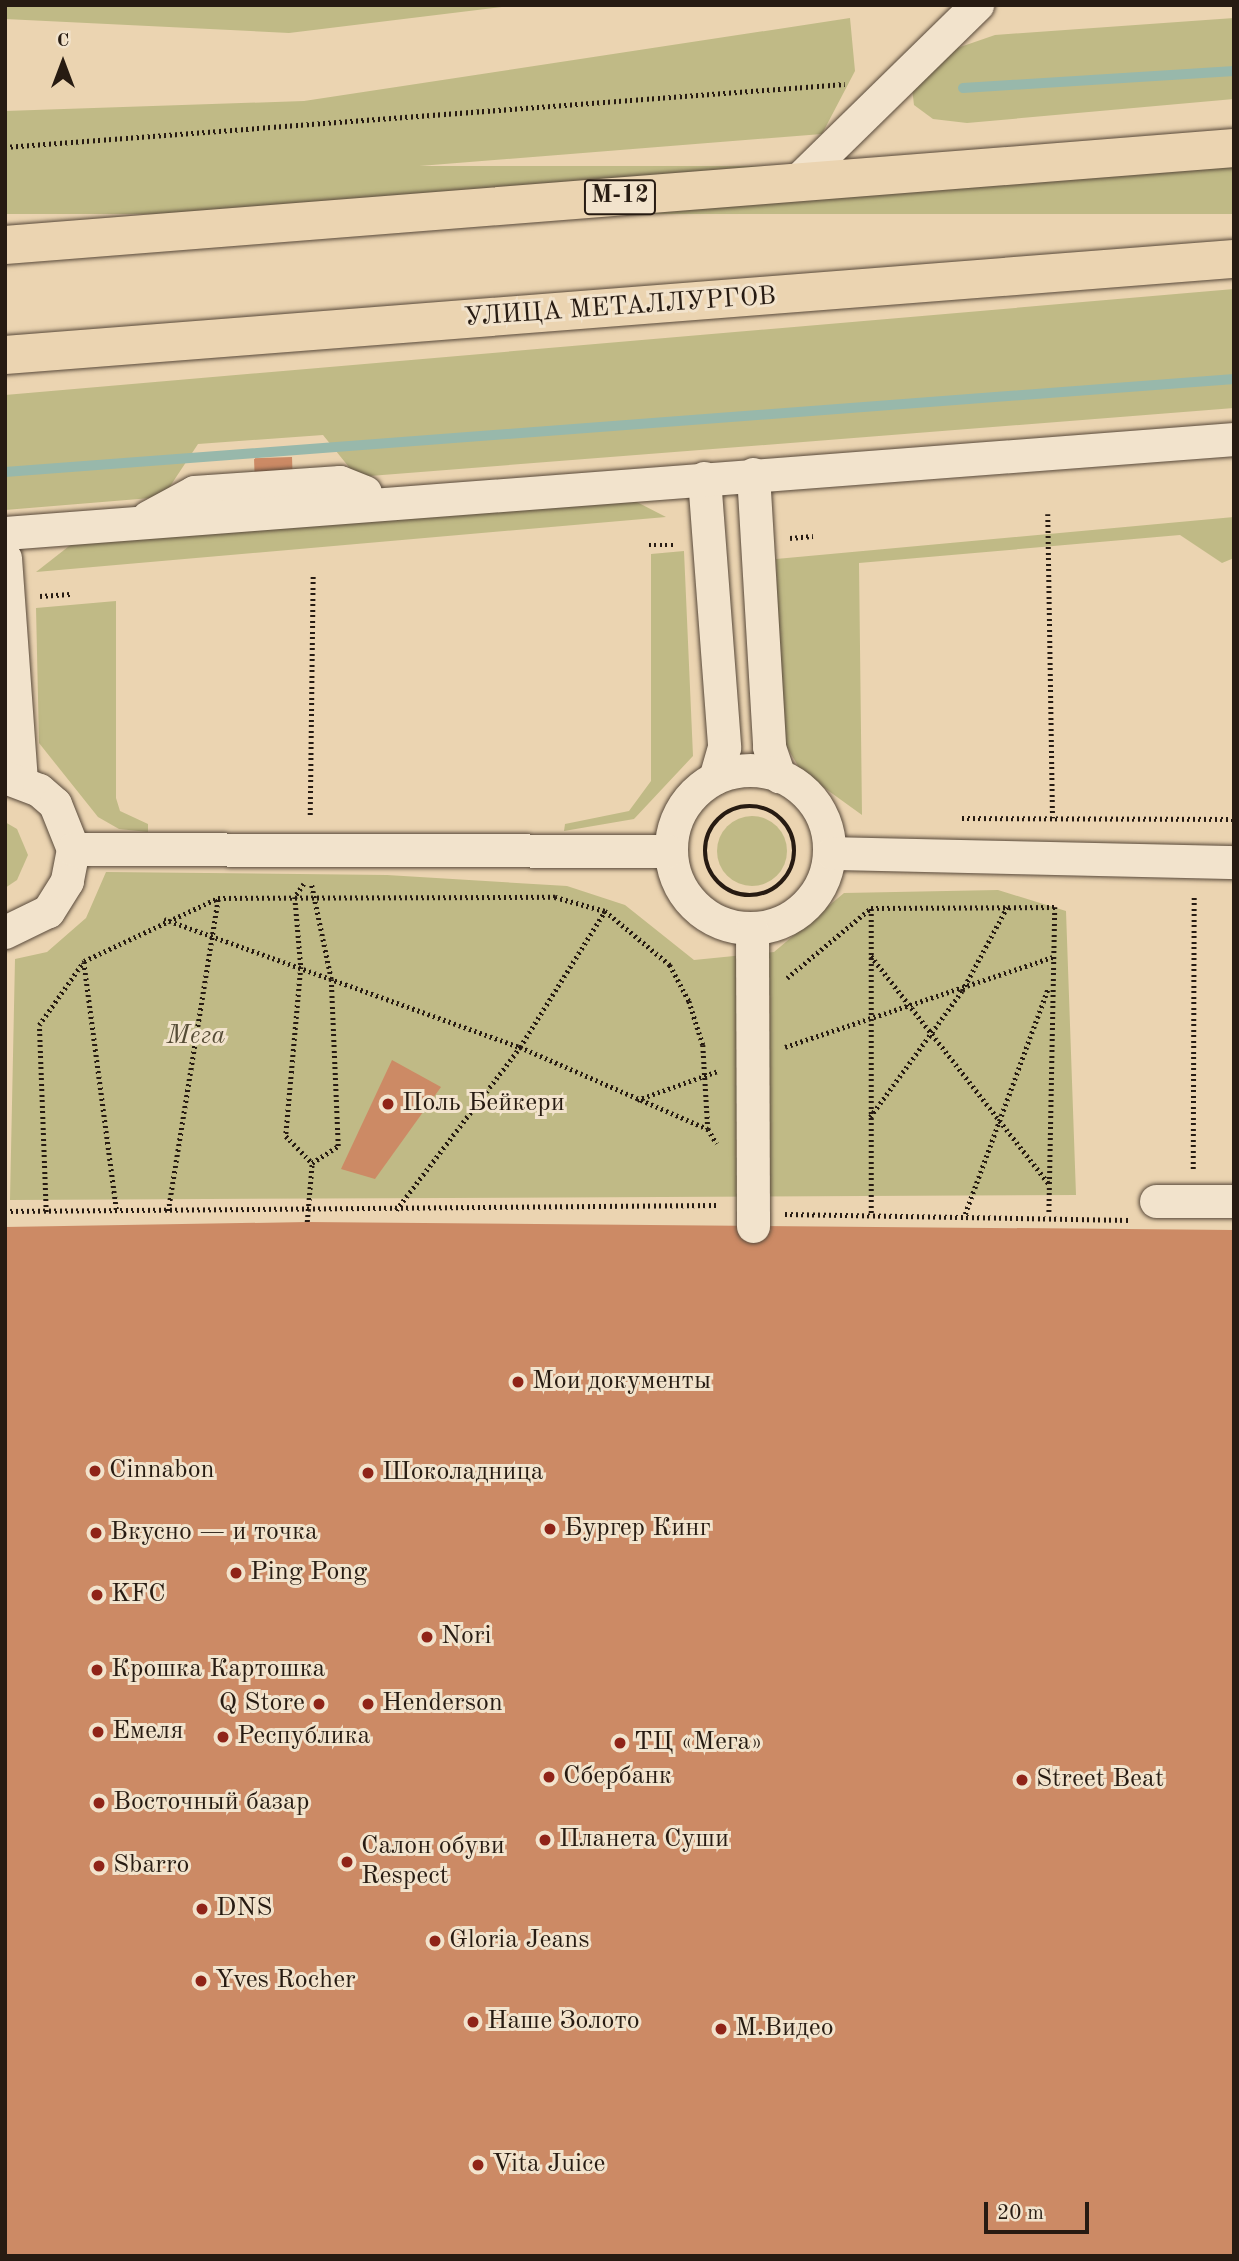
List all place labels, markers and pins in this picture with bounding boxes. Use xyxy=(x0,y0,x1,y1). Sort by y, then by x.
place label: Поль Бейкери xyxy=(402,1088,565,1120)
marker: Поль Бейкери xyxy=(380,1096,396,1112)
place label: Мои документы xyxy=(532,1366,711,1398)
marker: Мои документы xyxy=(510,1374,526,1390)
place label: Cinnabon xyxy=(109,1455,215,1487)
place label: Шоколадница xyxy=(382,1457,544,1489)
marker: Cinnabon xyxy=(87,1463,103,1479)
marker: Шоколадница xyxy=(360,1465,376,1481)
place label: Бургер Кинг xyxy=(564,1513,711,1545)
place label: Вкусно — и точка xyxy=(110,1517,318,1549)
marker: Бургер Кинг xyxy=(542,1521,558,1537)
marker: Вкусно — и точка xyxy=(88,1525,104,1541)
place label: Ping Pong xyxy=(250,1557,367,1589)
marker: Ping Pong xyxy=(228,1565,244,1581)
place label: KFC xyxy=(111,1579,166,1611)
marker: KFC xyxy=(89,1587,105,1603)
place label: Nori xyxy=(441,1621,492,1653)
marker: Nori xyxy=(419,1629,435,1645)
place label: Крошка Картошка xyxy=(111,1654,325,1686)
marker: Крошка Картошка xyxy=(89,1662,105,1678)
place label: Q Store xyxy=(219,1688,305,1720)
place label: Henderson xyxy=(382,1688,503,1720)
marker: Q Store xyxy=(311,1696,327,1712)
marker: Henderson xyxy=(360,1696,376,1712)
place label: Емеля xyxy=(112,1716,183,1748)
place label: Республика xyxy=(237,1721,370,1753)
marker: Емеля xyxy=(90,1724,106,1740)
place label: ТЦ «Мега» xyxy=(634,1727,763,1759)
marker: Республика xyxy=(215,1729,231,1745)
marker: ТЦ «Мега» xyxy=(612,1735,628,1751)
place label: Сбербанк xyxy=(563,1761,672,1793)
place label: Street Beat xyxy=(1036,1764,1164,1796)
marker: Сбербанк xyxy=(541,1769,557,1785)
marker: Street Beat xyxy=(1014,1772,1030,1788)
place label: Восточный базар xyxy=(113,1787,309,1819)
marker: Восточный базар xyxy=(91,1795,107,1811)
place label: Планета Суши xyxy=(559,1824,729,1856)
place label: Салон обуви Respect xyxy=(361,1831,505,1892)
marker: Планета Суши xyxy=(537,1832,553,1848)
place label: Sbarro xyxy=(113,1850,189,1882)
marker: Салон обуви Respect xyxy=(339,1854,355,1870)
marker: Sbarro xyxy=(91,1858,107,1874)
place label: DNS xyxy=(216,1893,272,1925)
marker: DNS xyxy=(194,1901,210,1917)
place label: Gloria Jeans xyxy=(449,1925,590,1957)
marker: Gloria Jeans xyxy=(427,1933,443,1949)
place label: Yves Rocher xyxy=(215,1965,356,1997)
marker: Yves Rocher xyxy=(193,1973,209,1989)
place label: Наше Золото xyxy=(487,2006,640,2038)
place label: М.Видео xyxy=(735,2013,834,2045)
marker: Наше Золото xyxy=(465,2014,481,2030)
marker: М.Видео xyxy=(713,2021,729,2037)
place label: Vita Juice xyxy=(492,2149,605,2181)
marker: Vita Juice xyxy=(470,2157,486,2173)

